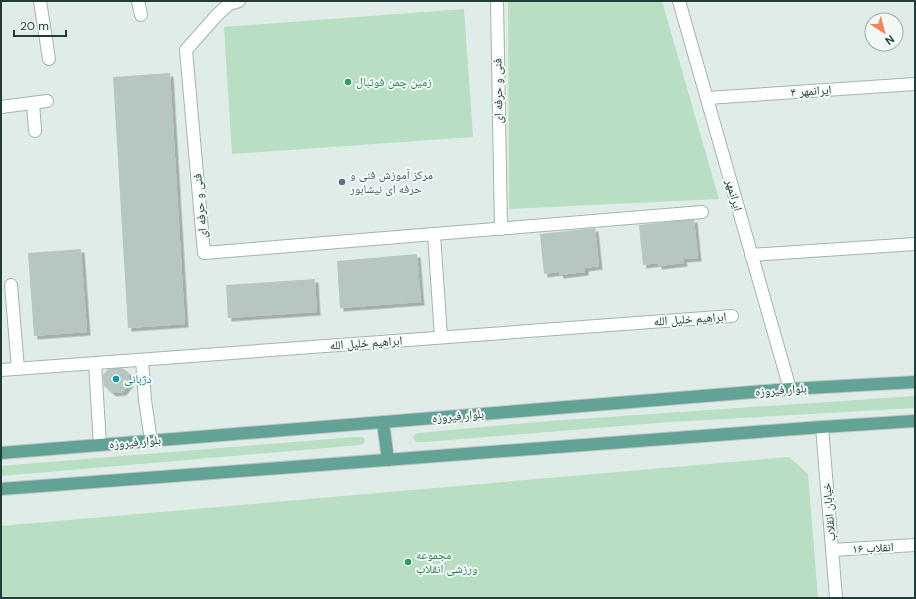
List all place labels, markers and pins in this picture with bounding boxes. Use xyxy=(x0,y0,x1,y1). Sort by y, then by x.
place label: زمین چمن فوتبال xyxy=(356,74,432,90)
marker: زمین چمن فوتبال xyxy=(343,77,353,87)
place label: مرکز آموزش فنی و حرفه ای نیشابور xyxy=(349,167,433,197)
marker: مرکز آموزش فنی و حرفه ای نیشابور xyxy=(337,177,347,187)
place label: دژبانی xyxy=(124,371,152,387)
marker: دژبانی xyxy=(111,374,121,384)
place label: مجموعه ورزشی انقلاب xyxy=(416,547,478,577)
marker: مجموعه ورزشی انقلاب xyxy=(403,557,413,567)

